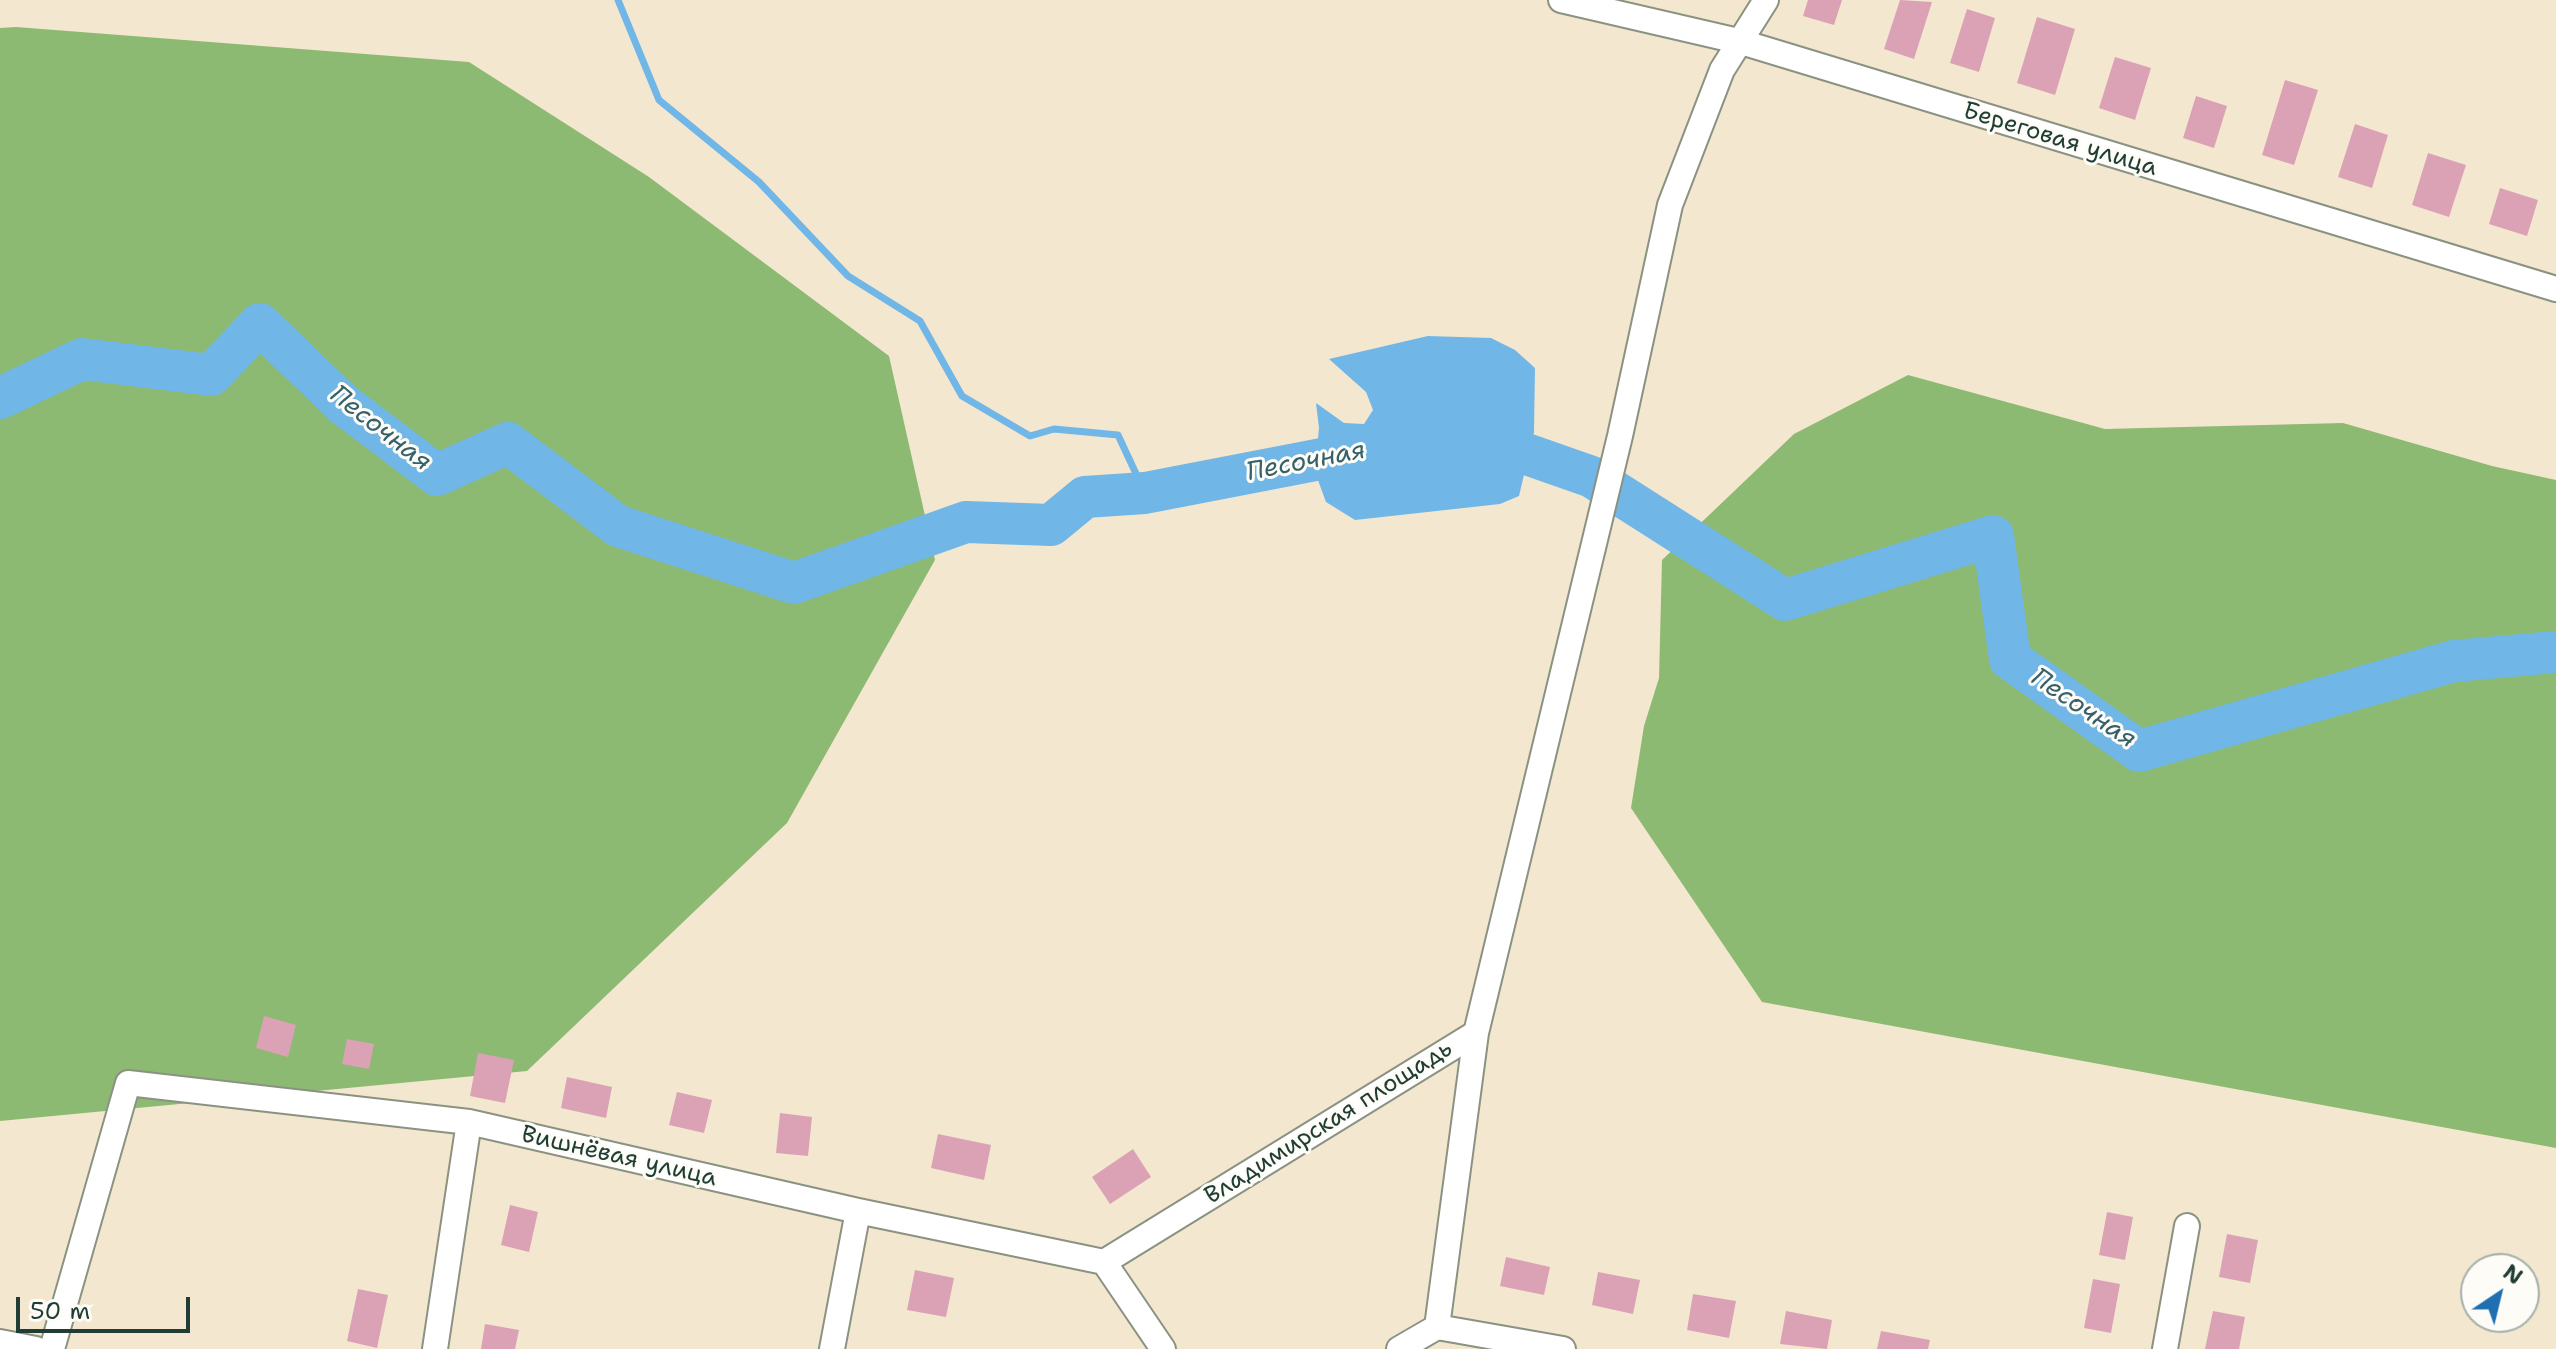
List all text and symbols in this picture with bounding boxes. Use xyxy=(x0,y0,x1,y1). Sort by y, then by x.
street label: Береговая улица xyxy=(1959,97,2161,183)
water label: Песочная xyxy=(323,380,437,478)
water label: Песочная xyxy=(1244,435,1368,489)
water label: Песочная xyxy=(2024,662,2142,756)
street label: Владимирская площадь xyxy=(1200,1035,1458,1211)
street label: Вишнёвая улица xyxy=(519,1121,719,1193)
north arrow xyxy=(2460,1253,2540,1333)
text: N xyxy=(2497,1258,2528,1291)
scale bar xyxy=(20,1281,194,1331)
text: 50 m xyxy=(30,1295,90,1327)

